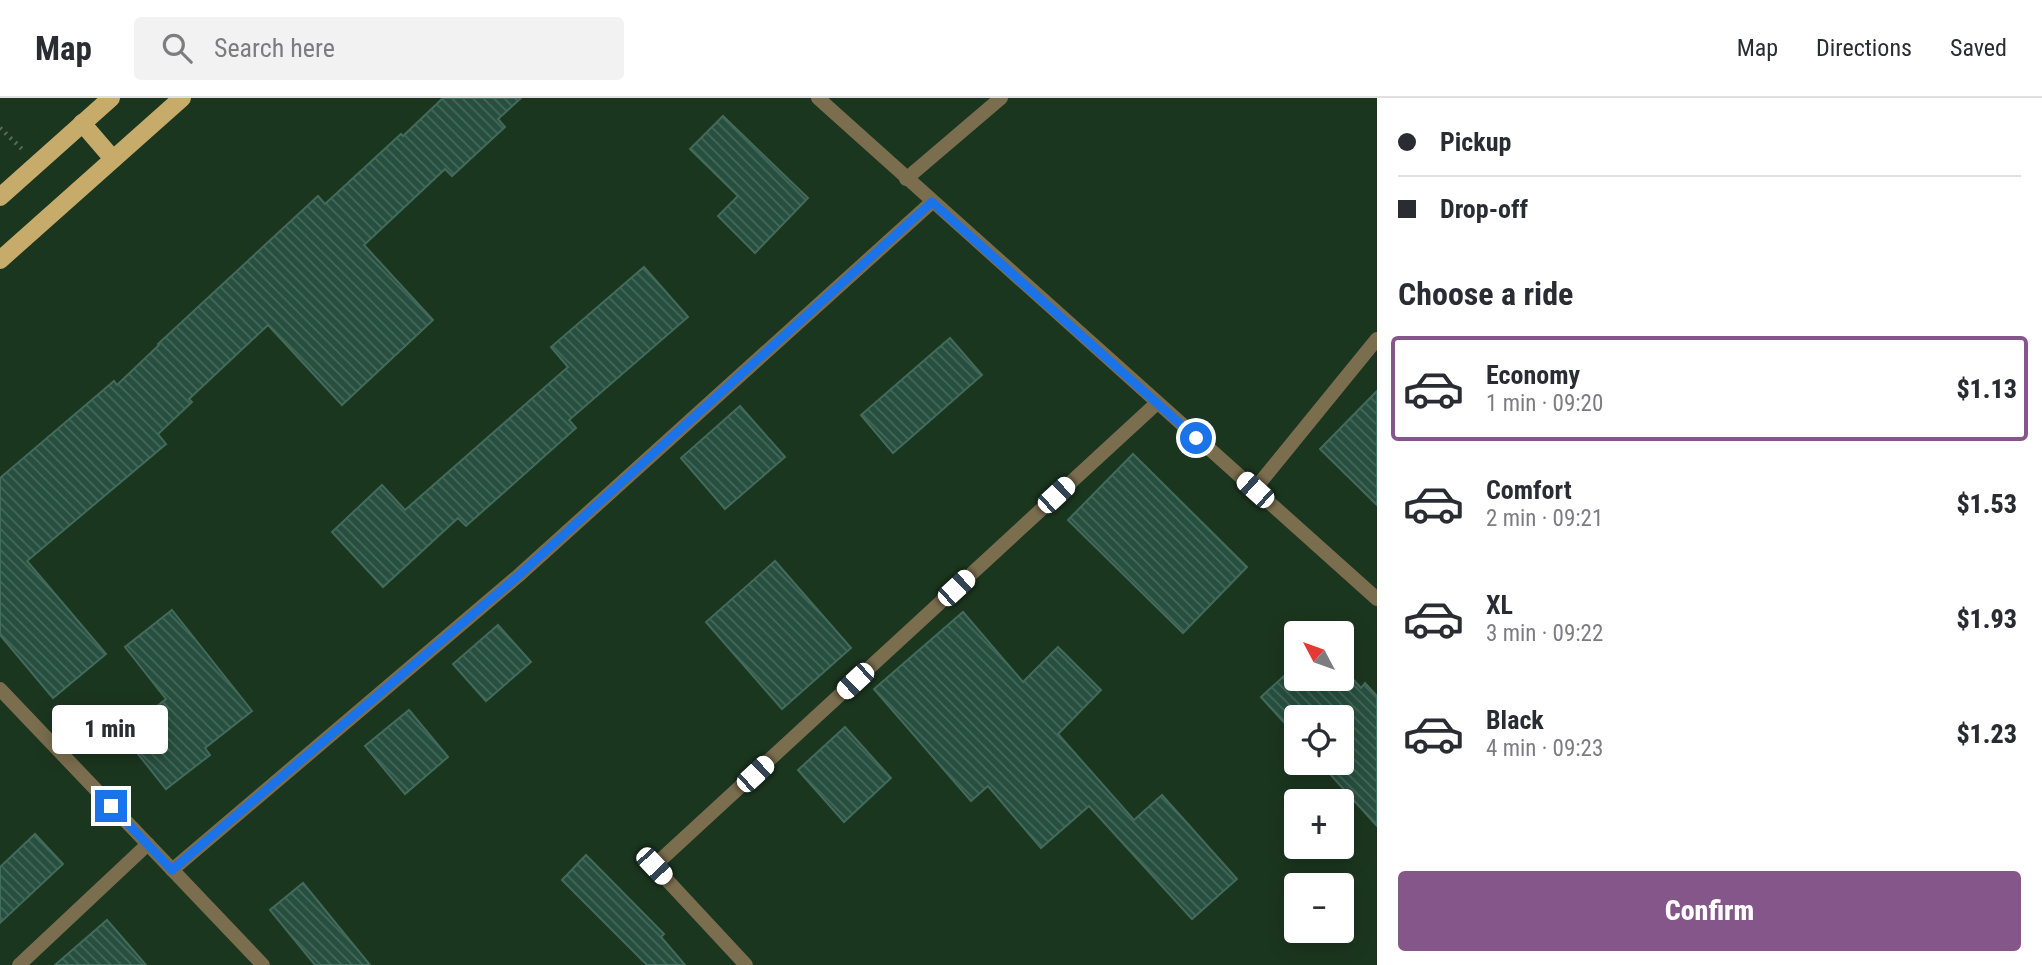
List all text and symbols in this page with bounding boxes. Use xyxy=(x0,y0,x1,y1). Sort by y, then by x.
search box xyxy=(134,17,624,80)
text: Map xyxy=(35,29,92,68)
icon: search xyxy=(158,29,196,67)
text: Search here xyxy=(214,33,335,63)
text: Map xyxy=(1737,34,1778,62)
text: Directions xyxy=(1816,34,1912,62)
text: Saved xyxy=(1950,34,2007,62)
text: Pickup xyxy=(1440,127,1511,157)
text: Drop-off xyxy=(1440,194,1528,224)
text: Choose a ride xyxy=(1398,275,1573,313)
icon: car xyxy=(1402,357,1465,420)
text: Economy xyxy=(1486,360,1580,390)
text: $1.13 xyxy=(1956,374,2017,404)
text: 1 min · 09:20 xyxy=(1486,390,1603,417)
route start xyxy=(1180,422,1212,454)
car xyxy=(1233,468,1278,512)
icon: car xyxy=(1402,472,1465,535)
car xyxy=(1034,473,1079,517)
text: Comfort xyxy=(1486,475,1572,505)
text: $1.53 xyxy=(1956,489,2017,519)
text: 2 min · 09:21 xyxy=(1486,505,1603,532)
car xyxy=(934,566,979,610)
icon: car xyxy=(1402,587,1465,650)
text: XL xyxy=(1486,590,1513,620)
text: $1.93 xyxy=(1956,604,2017,634)
text: 3 min · 09:22 xyxy=(1486,620,1603,647)
north arrow xyxy=(1284,621,1354,691)
map controls xyxy=(1284,621,1354,943)
car xyxy=(833,659,878,703)
icon: car xyxy=(1402,702,1465,765)
callout: 1 min xyxy=(53,704,169,754)
button: locate xyxy=(1284,705,1354,775)
text: Black xyxy=(1486,705,1544,735)
text: 1 min xyxy=(84,716,136,743)
text: $1.23 xyxy=(1956,719,2017,749)
text: 4 min · 09:23 xyxy=(1486,735,1603,762)
car xyxy=(733,752,778,796)
button: + xyxy=(1284,789,1354,859)
route end xyxy=(95,790,127,822)
car xyxy=(632,843,677,889)
button: Confirm xyxy=(1398,871,2021,951)
button: − xyxy=(1284,873,1354,943)

